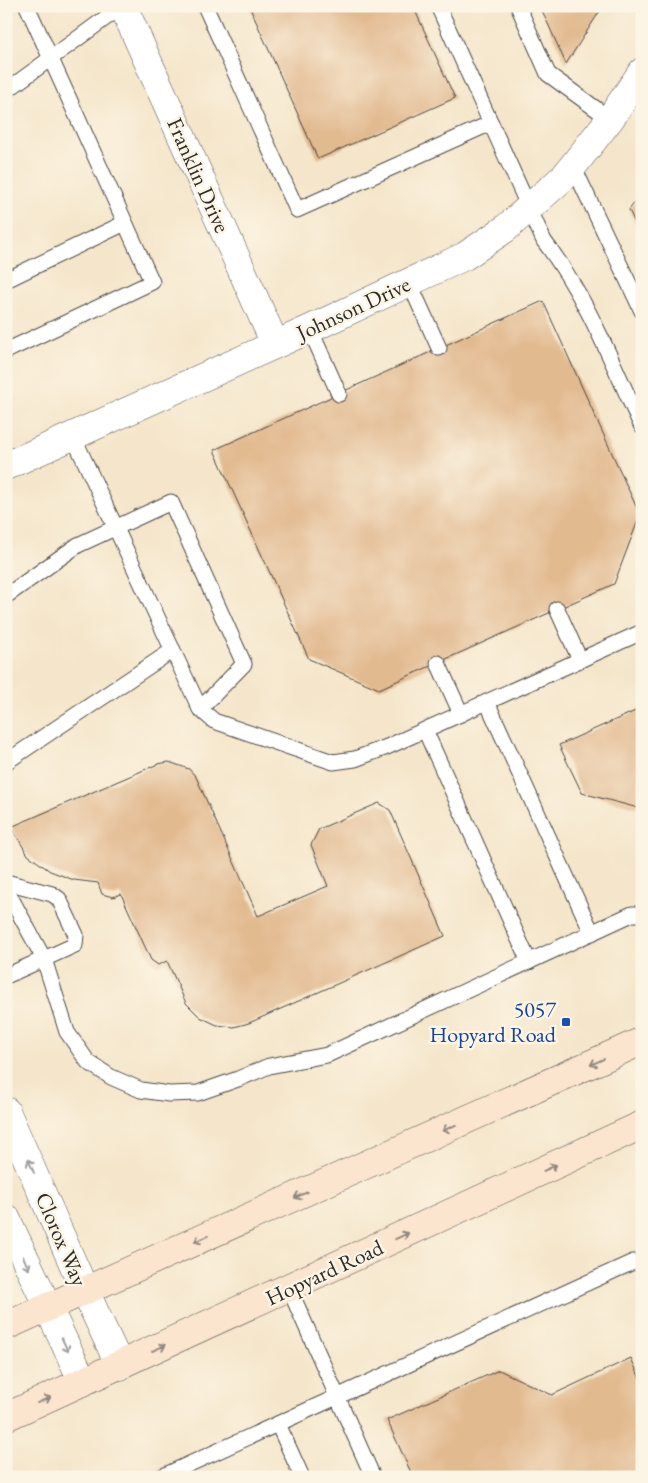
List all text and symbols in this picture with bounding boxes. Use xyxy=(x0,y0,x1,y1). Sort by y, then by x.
street label: Franklin Drive xyxy=(160,113,237,238)
street label: Johnson Drive xyxy=(290,269,415,348)
place label: 5057 Hopyard Road xyxy=(429,995,557,1049)
marker: 5057 Hopyard Road xyxy=(560,1016,572,1028)
one-way arrow xyxy=(590,1057,605,1067)
one-way arrow xyxy=(442,1124,457,1134)
one-way arrow xyxy=(25,1159,35,1174)
one-way arrow xyxy=(542,1163,557,1173)
street label: Clorox Way xyxy=(29,1188,94,1291)
one-way arrow xyxy=(294,1190,309,1200)
one-way arrow xyxy=(394,1231,409,1241)
street label: Hopyard Road xyxy=(261,1232,388,1312)
one-way arrow xyxy=(194,1235,209,1245)
one-way arrow xyxy=(22,1255,31,1270)
one-way arrow xyxy=(61,1337,70,1352)
one-way arrow xyxy=(151,1342,166,1352)
one-way arrow xyxy=(36,1394,51,1404)

